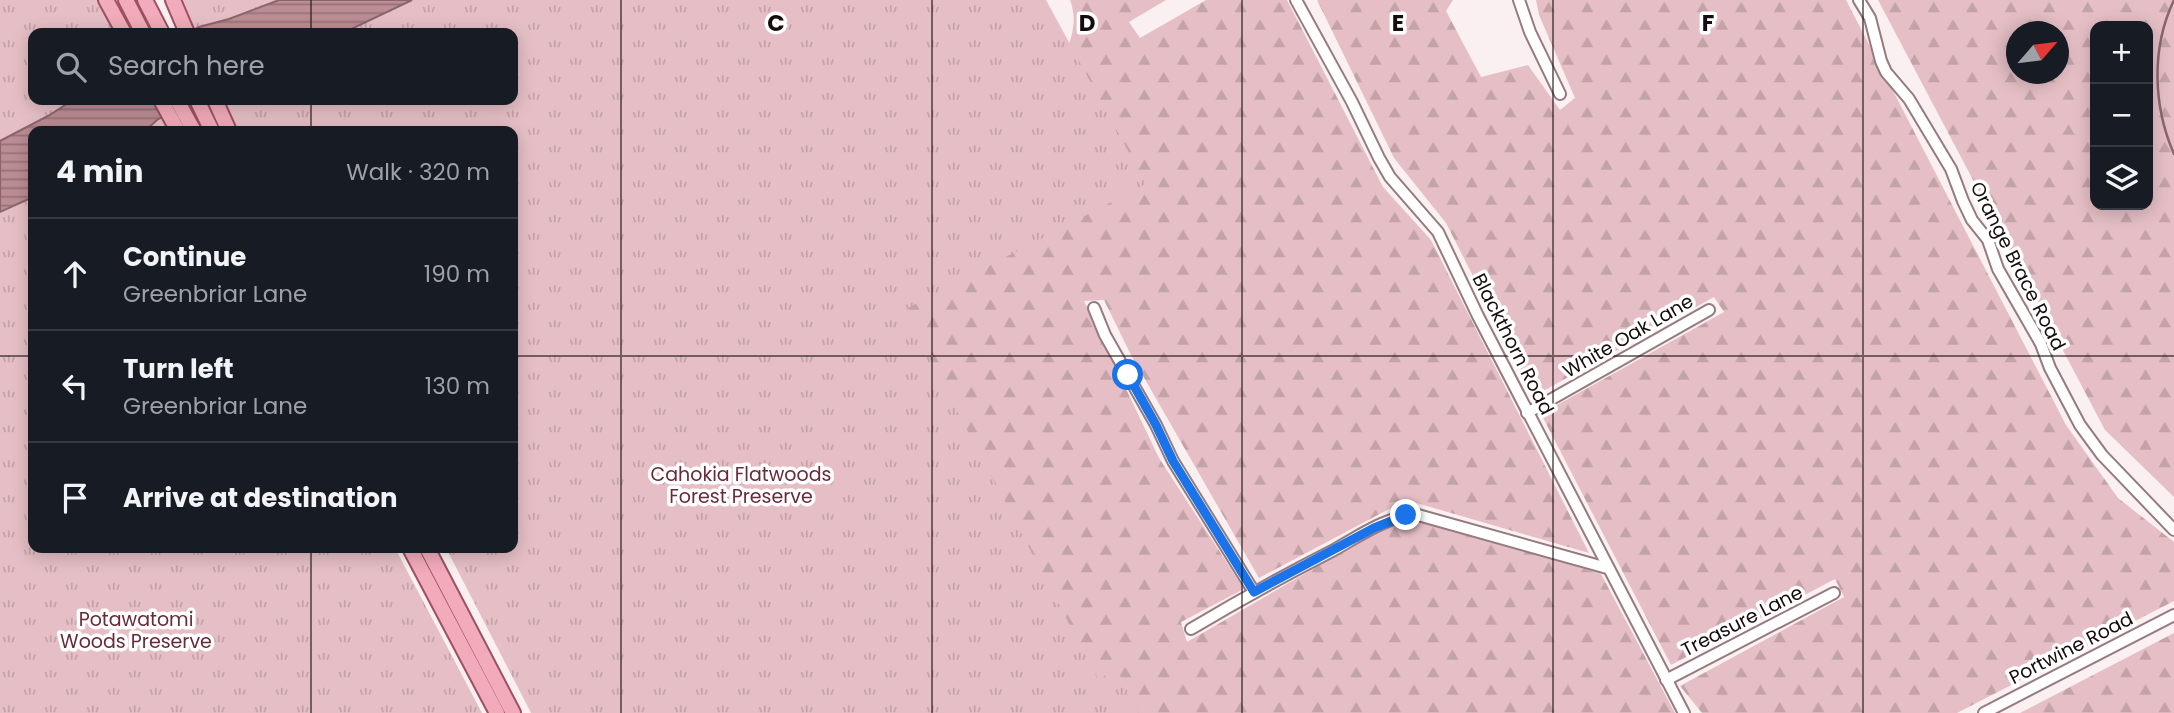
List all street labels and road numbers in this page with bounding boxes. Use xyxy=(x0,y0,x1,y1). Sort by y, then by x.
street label: Orange Brace Road xyxy=(1964,177,2072,355)
street label: Blackthorn Road xyxy=(1466,269,1560,419)
street label: White Oak Lane xyxy=(1558,288,1698,384)
street label: Treasure Lane xyxy=(1677,579,1807,663)
street label: Portwine Road xyxy=(2004,605,2138,691)

